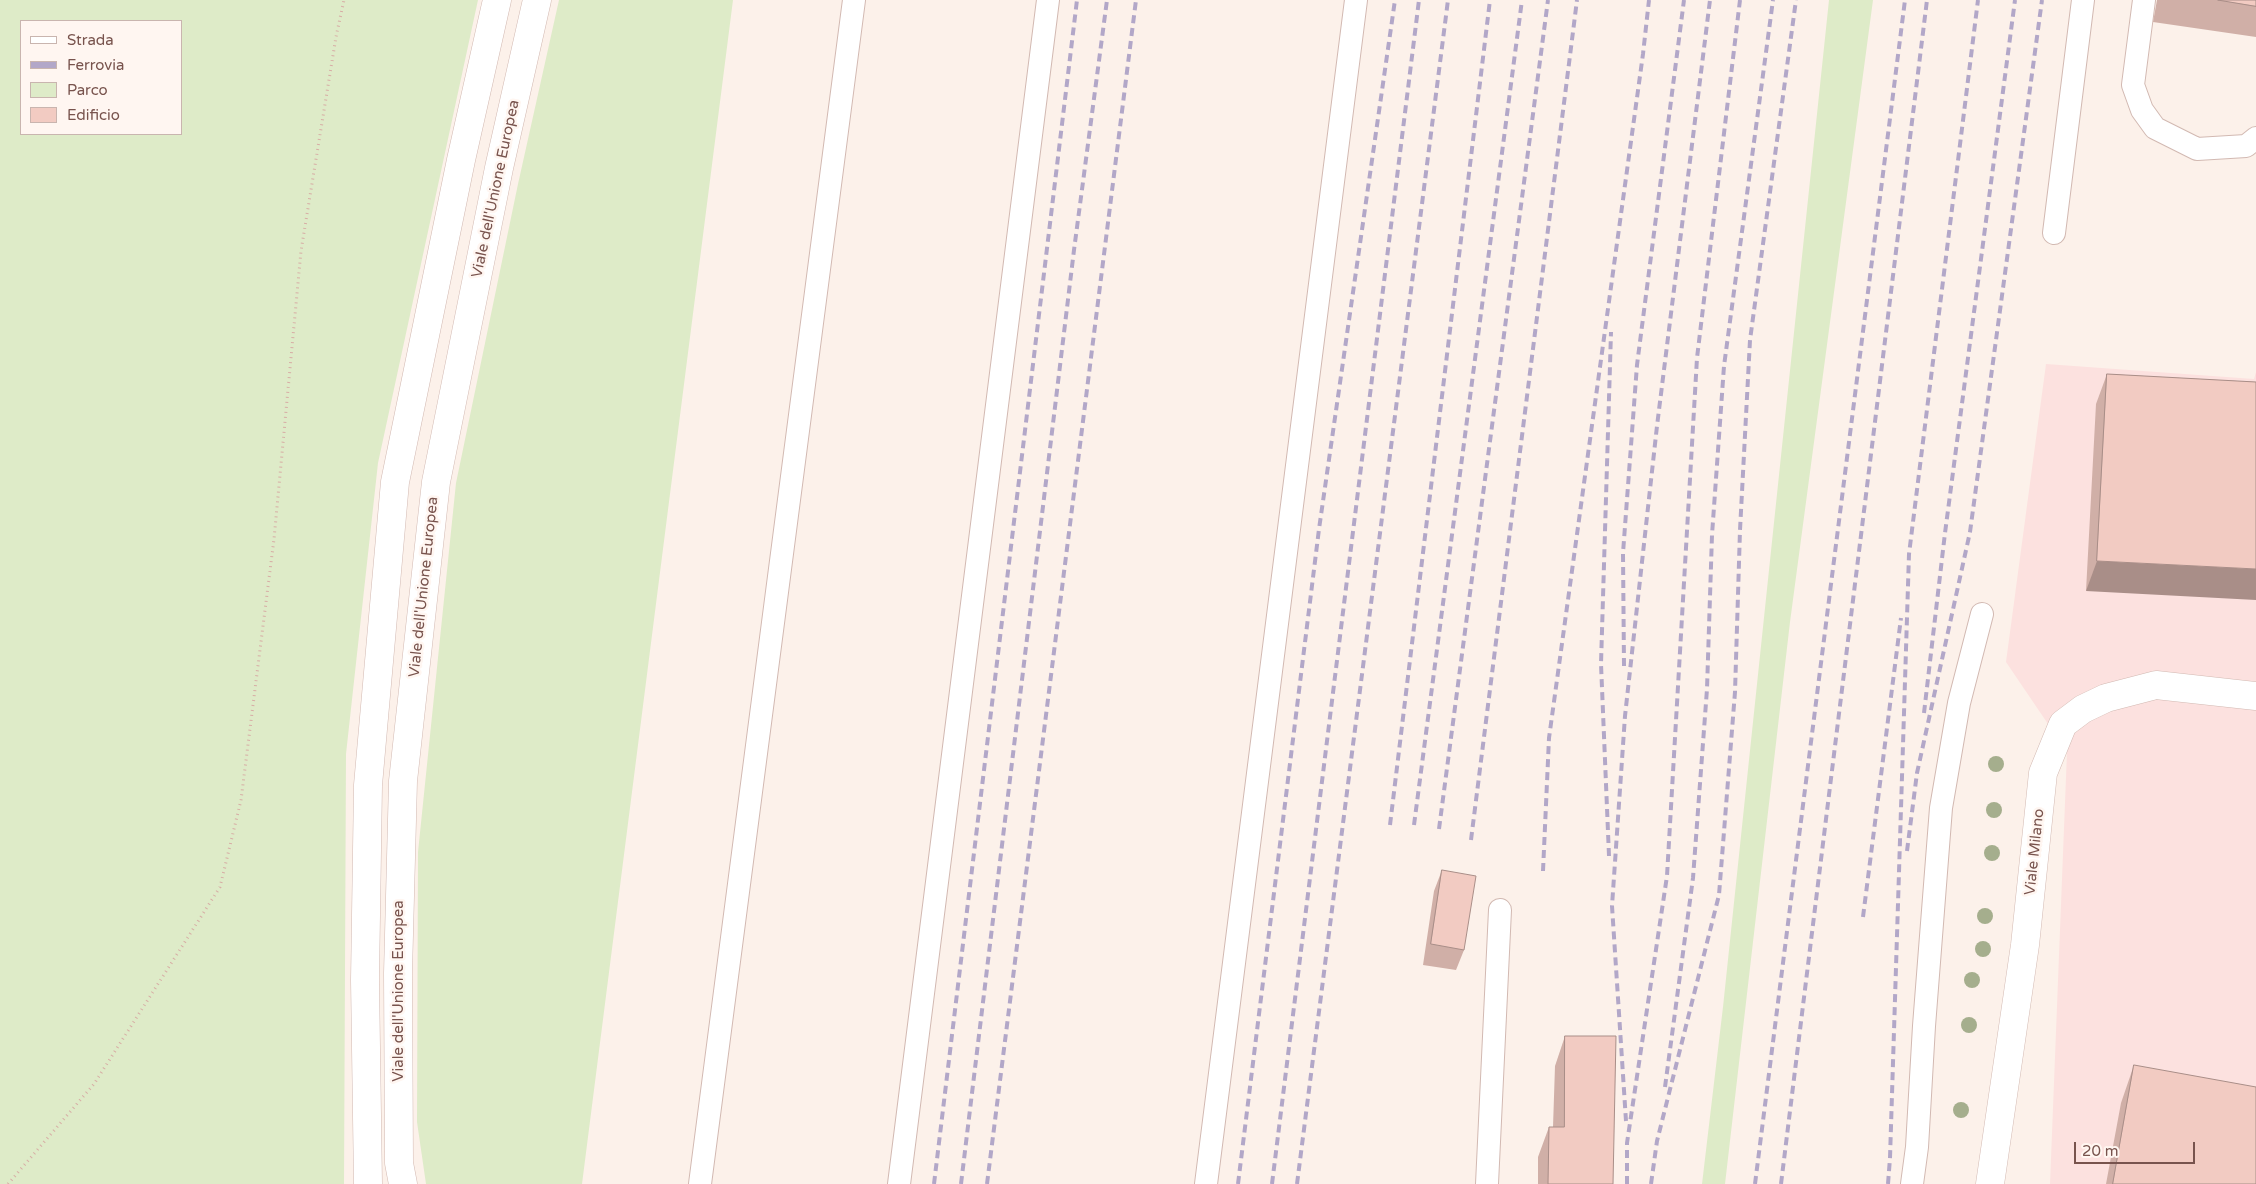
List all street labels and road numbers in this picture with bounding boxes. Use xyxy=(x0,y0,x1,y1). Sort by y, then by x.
street label: Viale dell'Unione Europea xyxy=(468,98,524,280)
street label: Viale dell'Unione Europea xyxy=(406,496,442,678)
street label: Viale Milano xyxy=(2021,808,2049,896)
street label: Viale dell'Unione Europea xyxy=(390,900,408,1082)

